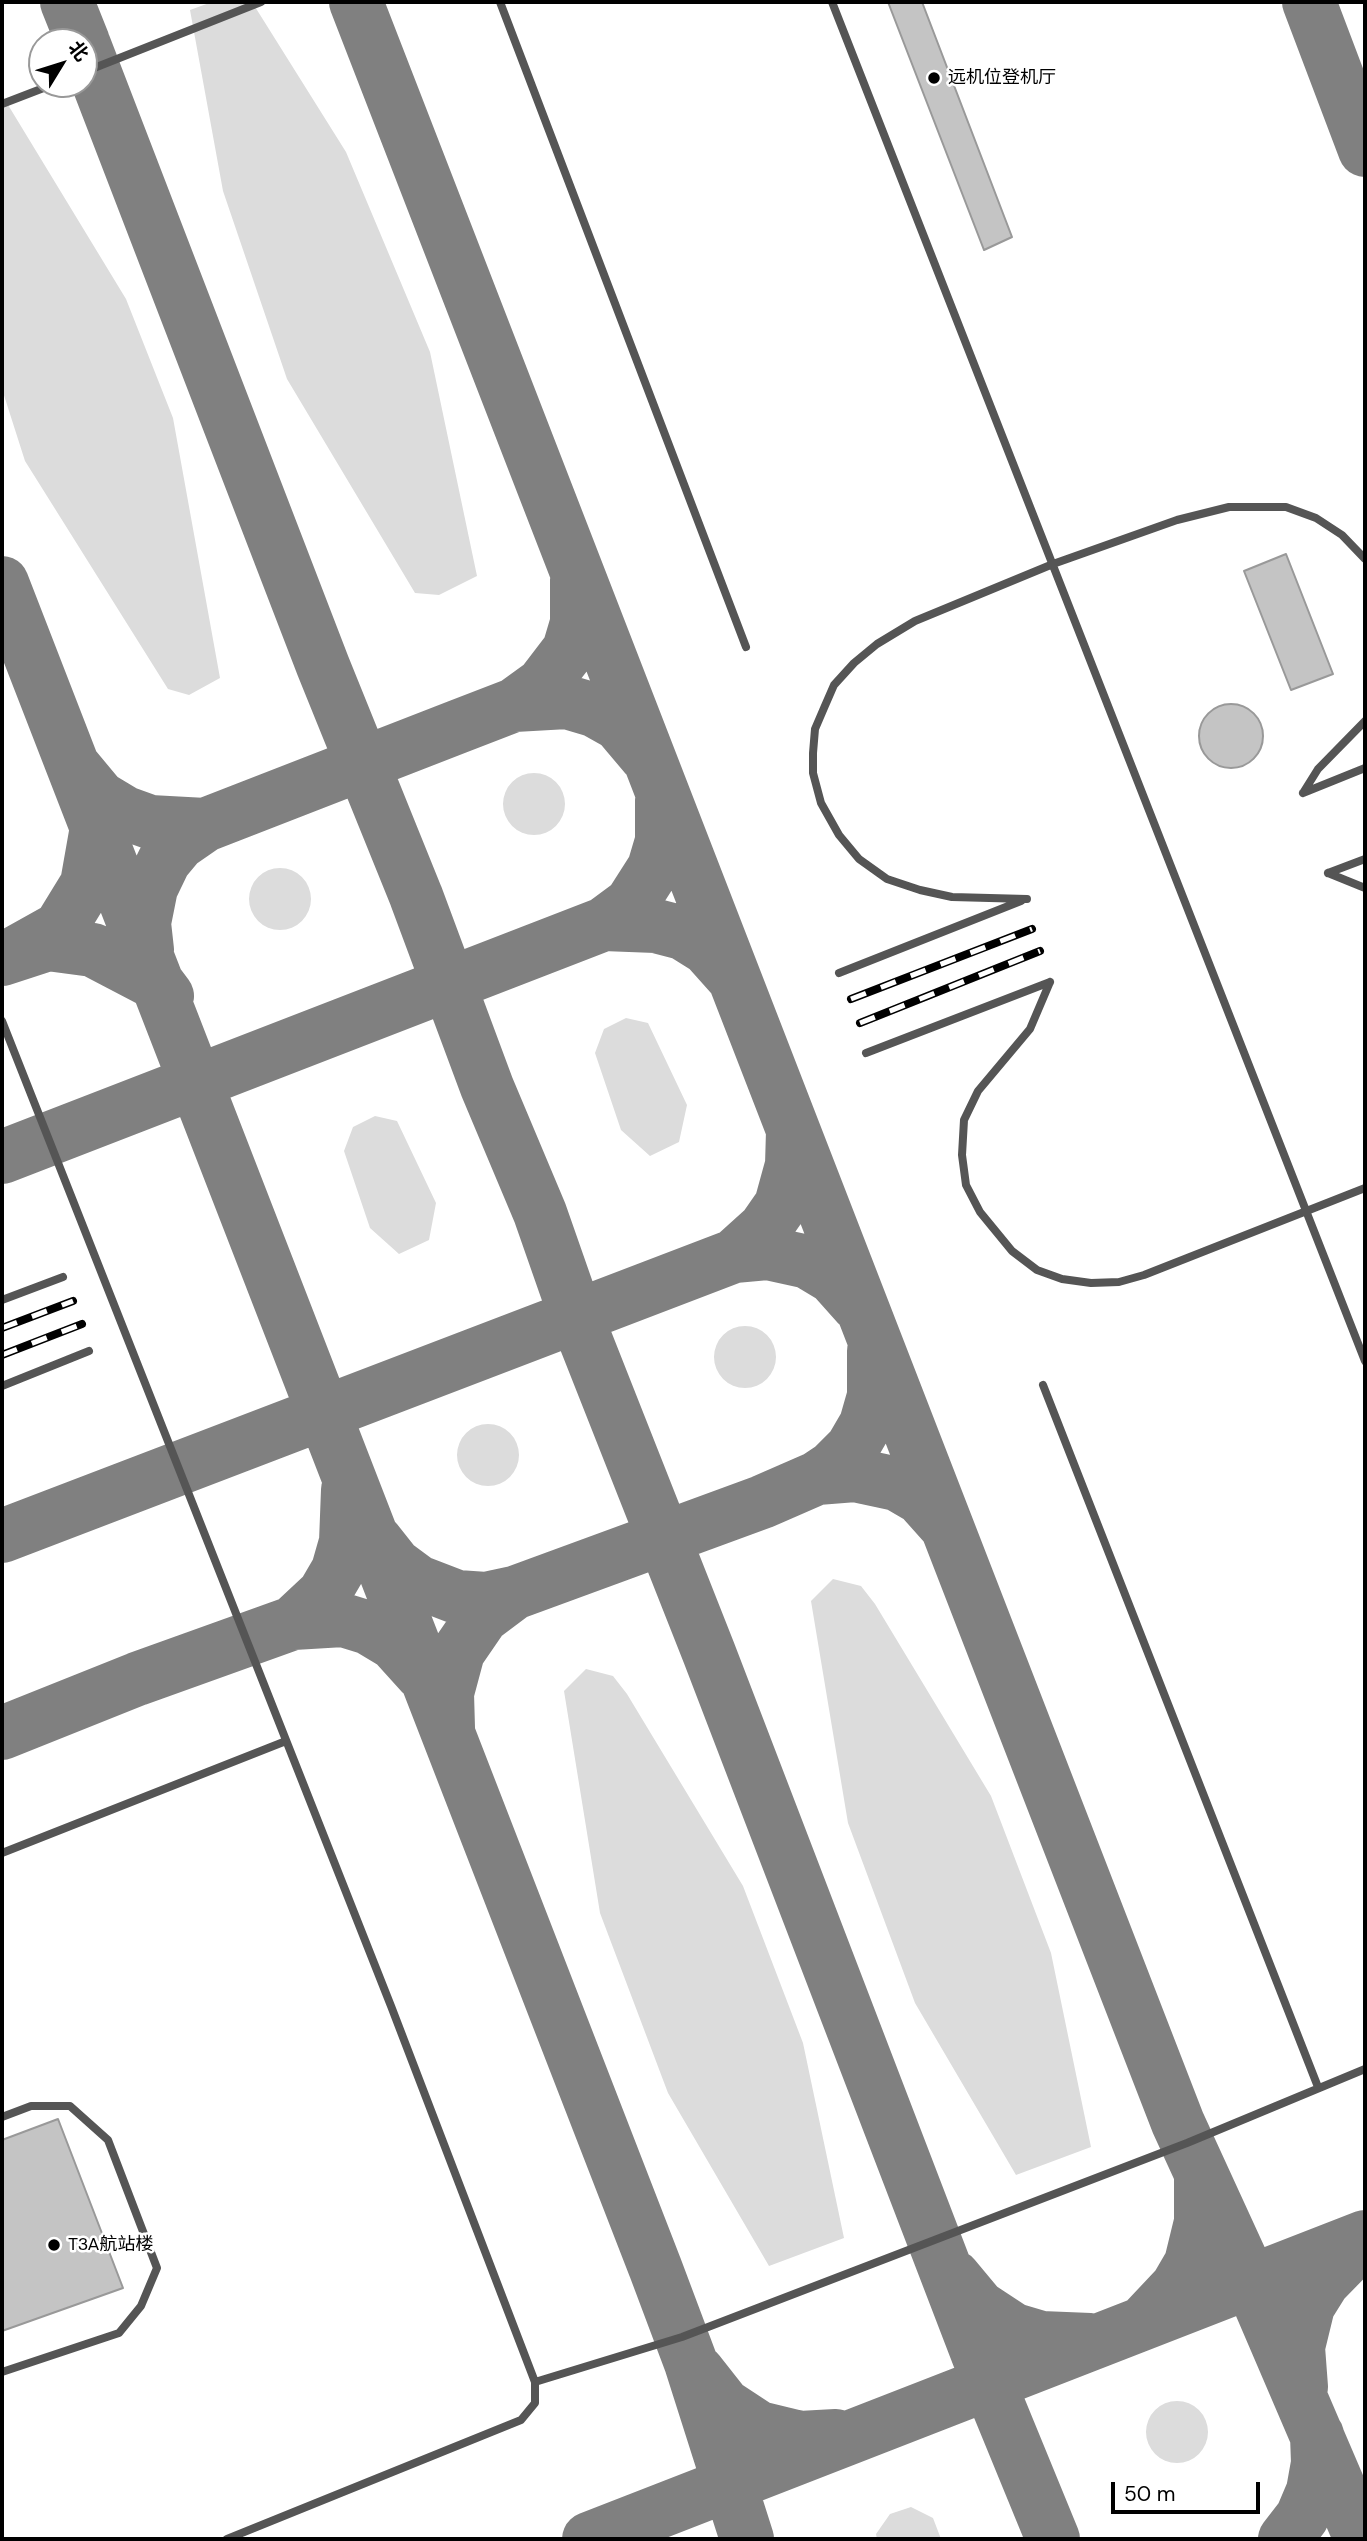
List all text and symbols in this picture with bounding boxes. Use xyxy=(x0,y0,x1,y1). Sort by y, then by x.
north arrow xyxy=(28,28,98,98)
text: 北 xyxy=(63,36,94,66)
place label: 远机位登机厅 xyxy=(948,67,1056,89)
marker: 远机位登机厅 xyxy=(926,70,942,86)
place label: T3A航站楼 xyxy=(68,2234,154,2256)
marker: T3A航站楼 xyxy=(46,2237,62,2253)
scale bar xyxy=(1115,2468,1264,2512)
text: 50 m xyxy=(1124,2480,1175,2508)

